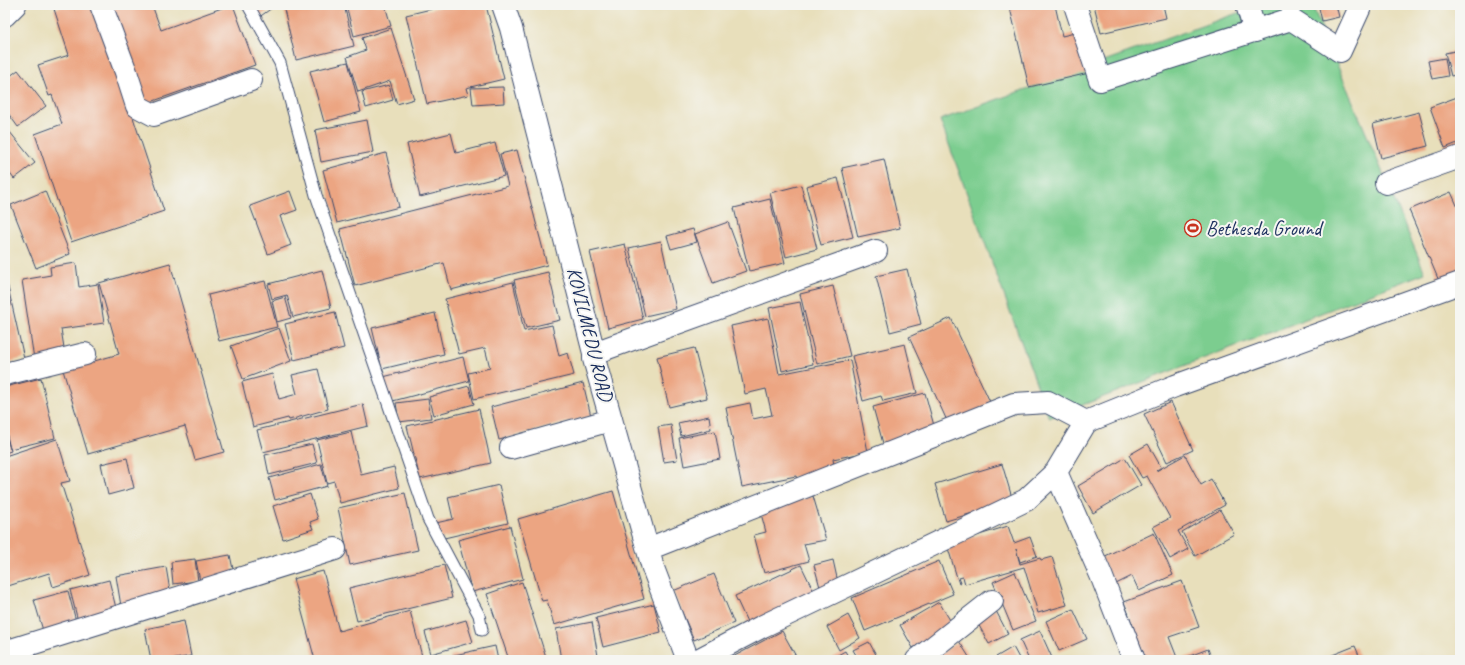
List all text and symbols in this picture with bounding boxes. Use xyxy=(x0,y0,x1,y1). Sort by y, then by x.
place label: Bethesda Ground xyxy=(1206,216,1324,241)
sports icon: Bethesda Ground xyxy=(1183,218,1203,238)
street label: KOVILMEDU ROAD xyxy=(561,265,619,405)

